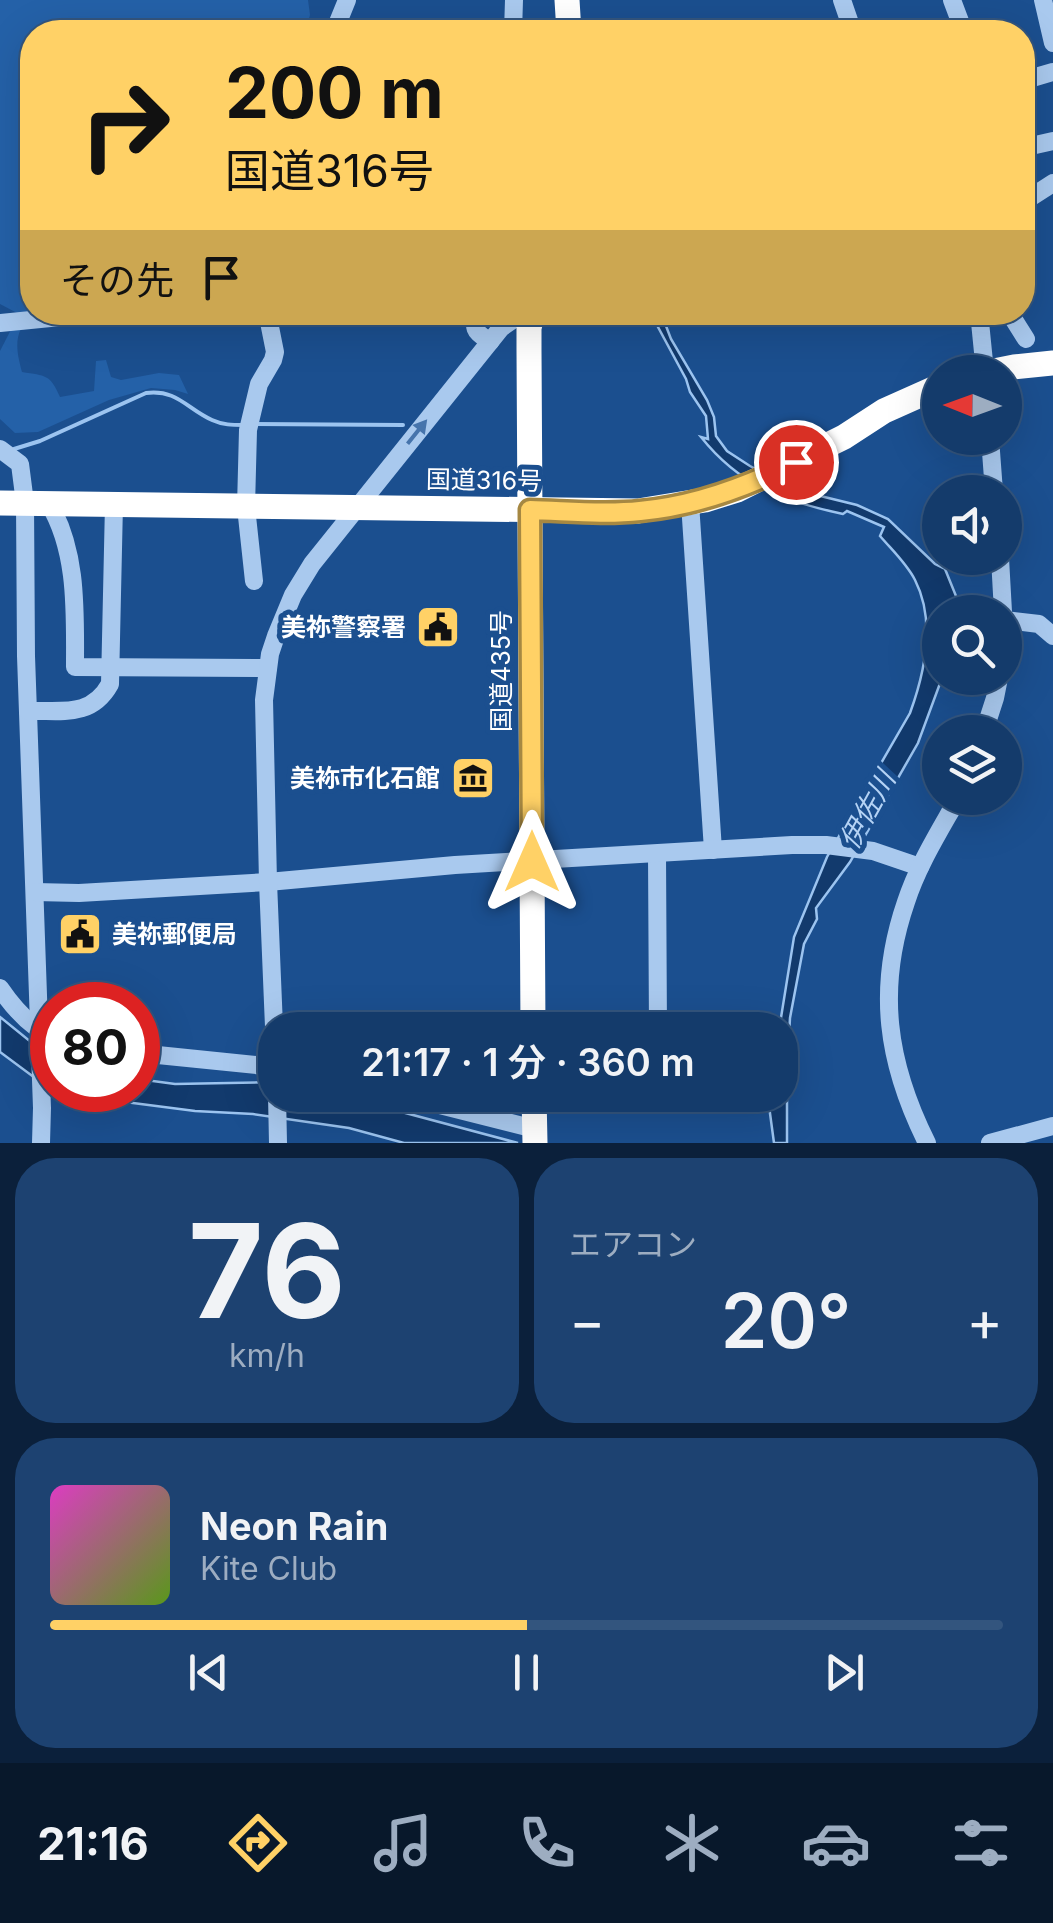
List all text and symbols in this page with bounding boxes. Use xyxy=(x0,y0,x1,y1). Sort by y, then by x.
text: 200 m xyxy=(225,50,444,135)
icon: right xyxy=(60,60,190,190)
text: 国道316号 xyxy=(225,143,434,198)
icon: arrive xyxy=(194,250,249,305)
text: その先 xyxy=(60,257,174,303)
north arrow xyxy=(922,355,1022,455)
map controls xyxy=(922,355,1022,815)
one-way arrow xyxy=(406,420,427,445)
pin xyxy=(754,420,839,505)
icon: arrive xyxy=(769,435,824,490)
street label: 国道316号 xyxy=(426,464,542,496)
button: sound xyxy=(922,475,1022,575)
button: search xyxy=(922,595,1022,695)
public building icon: 美祢警察署 xyxy=(415,604,461,650)
street label: 国道435号 xyxy=(486,610,516,732)
place label: 美祢警察署 xyxy=(281,612,406,642)
button: layers xyxy=(922,715,1022,815)
museum icon: 美袮市化石館 xyxy=(450,755,496,801)
water label: 伊佐川 xyxy=(832,762,904,855)
place label: 美袮市化石館 xyxy=(290,763,440,793)
position arrow xyxy=(480,810,584,914)
public building icon: 美祢郵便局 xyxy=(57,911,103,957)
place label: 美祢郵便局 xyxy=(112,919,237,949)
speed limit sign: 80 xyxy=(30,982,160,1112)
text: 21:17 · 1 分 · 360 m xyxy=(361,1039,695,1085)
text: 76 xyxy=(188,1192,346,1349)
text: エアコン xyxy=(569,1225,697,1264)
text: 20° xyxy=(721,1275,851,1366)
text: − xyxy=(569,1288,605,1354)
text: + xyxy=(967,1288,1003,1354)
text: km/h xyxy=(229,1336,305,1375)
text: Neon Rain xyxy=(200,1503,388,1549)
text: Kite Club xyxy=(200,1549,337,1588)
icon: previous xyxy=(181,1645,236,1700)
icon: pause xyxy=(499,1645,554,1700)
icon: next xyxy=(817,1645,872,1700)
icon: directions xyxy=(223,1808,293,1878)
icon: music xyxy=(368,1808,438,1878)
icon: phone xyxy=(512,1808,582,1878)
icon: climate xyxy=(657,1808,727,1878)
icon: car xyxy=(801,1808,871,1878)
icon: filters xyxy=(946,1808,1016,1878)
text: 21:16 xyxy=(37,1816,149,1871)

